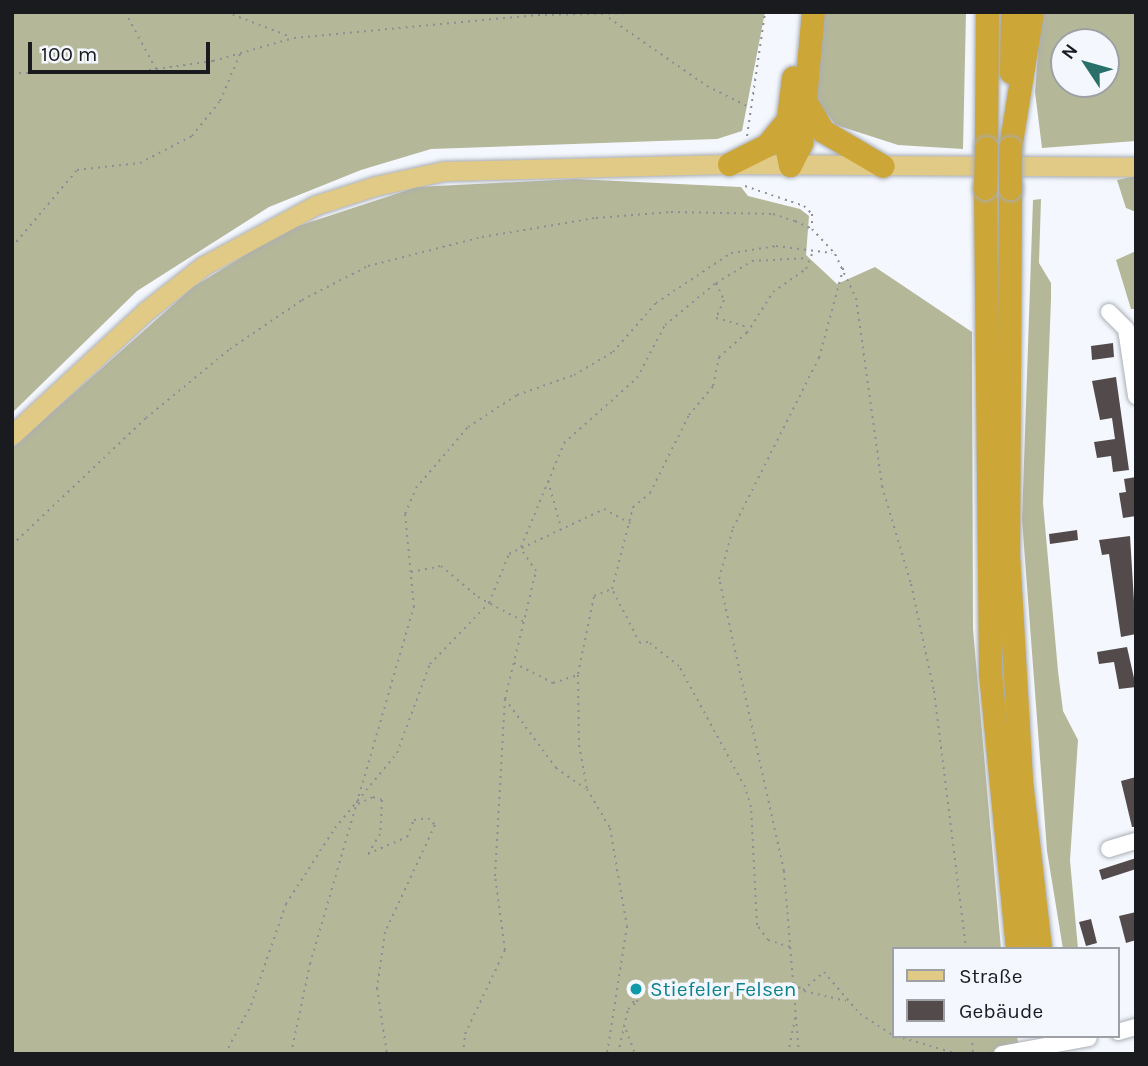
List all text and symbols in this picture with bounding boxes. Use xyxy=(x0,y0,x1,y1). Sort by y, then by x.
scale bar xyxy=(32,28,214,72)
north arrow xyxy=(1050,28,1120,98)
text: N xyxy=(1057,40,1083,64)
text: 100 m xyxy=(41,42,98,66)
legend xyxy=(892,947,1120,1038)
text: Straße xyxy=(959,964,1022,988)
place label: Stiefeler Felsen xyxy=(650,976,796,1002)
marker: Stiefeler Felsen xyxy=(628,981,644,997)
text: Gebäude xyxy=(959,999,1043,1023)

